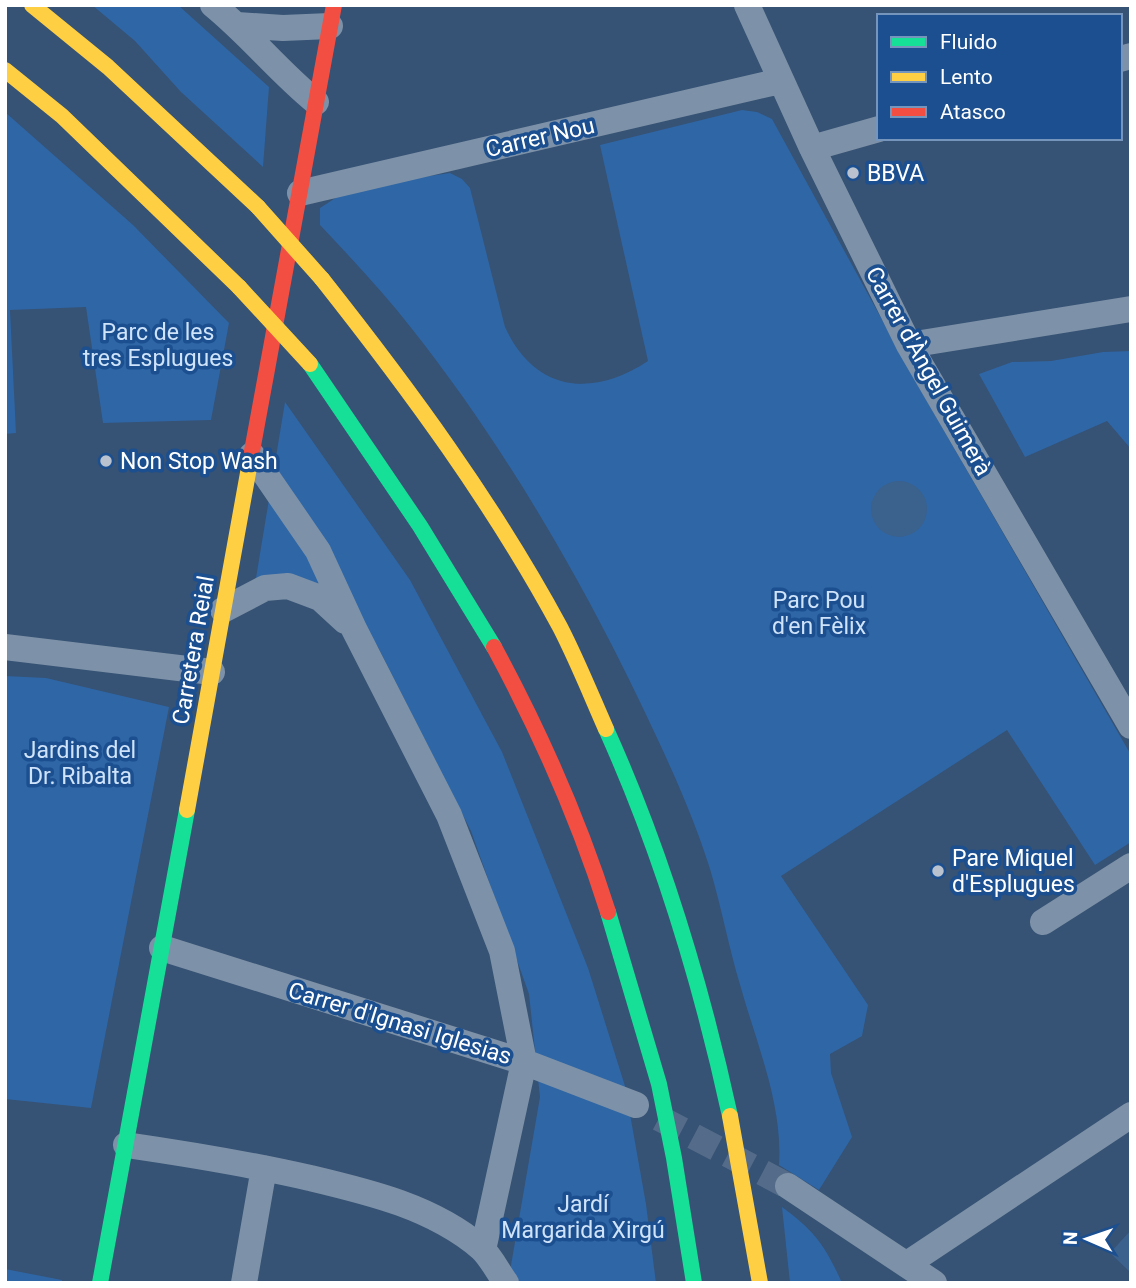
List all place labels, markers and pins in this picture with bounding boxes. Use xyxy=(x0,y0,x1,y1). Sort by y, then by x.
place label: BBVA xyxy=(867,160,924,187)
marker: BBVA xyxy=(845,165,861,181)
place label: Non Stop Wash xyxy=(120,448,278,475)
marker: Non Stop Wash xyxy=(98,453,114,469)
place label: Pare Miquel d'Esplugues xyxy=(952,845,1075,898)
marker: Pare Miquel d'Esplugues xyxy=(930,863,946,879)

